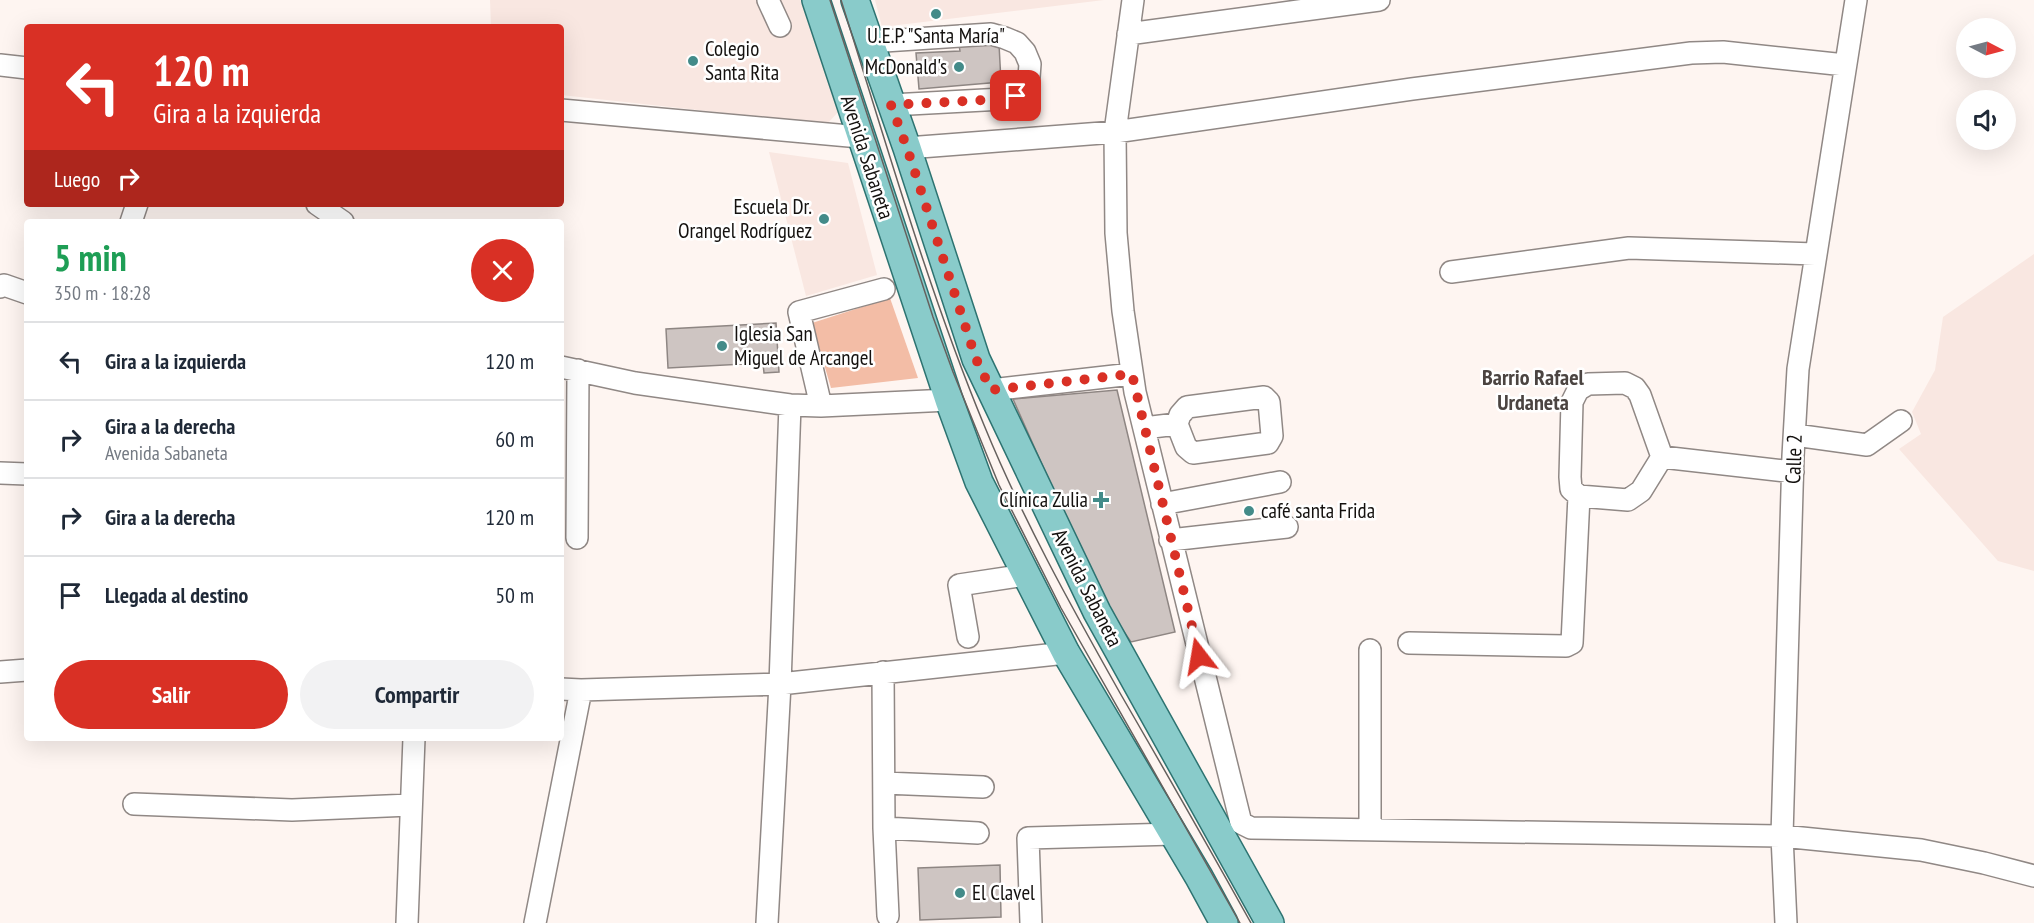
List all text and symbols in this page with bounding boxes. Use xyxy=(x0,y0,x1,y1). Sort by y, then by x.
marker: U.E.P. "Santa María" xyxy=(929,7,943,21)
north arrow xyxy=(1956,18,2016,78)
map controls xyxy=(1956,18,2016,150)
place label: U.E.P. "Santa María" xyxy=(867,22,1005,49)
place label: Colegio Santa Rita xyxy=(705,35,779,86)
text: 120 m xyxy=(153,43,250,98)
icon: left xyxy=(54,48,132,126)
place label: McDonald's xyxy=(865,53,947,80)
marker: Colegio Santa Rita xyxy=(686,54,700,68)
marker: McDonald's xyxy=(952,60,966,74)
pin xyxy=(990,70,1041,121)
icon: arrive xyxy=(999,79,1032,112)
button: sound xyxy=(1956,90,2016,150)
street label: Avenida Sabaneta xyxy=(835,91,900,222)
text: Gira a la izquierda xyxy=(153,96,321,130)
icon: right xyxy=(112,162,145,195)
text: Luego xyxy=(54,165,100,193)
place label: Escuela Dr. Orangel Rodríguez xyxy=(678,193,812,244)
marker: Escuela Dr. Orangel Rodríguez xyxy=(817,212,831,226)
text: 5 min xyxy=(54,234,127,281)
button: close xyxy=(471,239,534,302)
text: 350 m · 18:28 xyxy=(54,280,151,306)
place label: Iglesia San Miguel de Arcangel xyxy=(734,320,873,371)
marker: Iglesia San Miguel de Arcangel xyxy=(715,339,729,353)
icon: left xyxy=(54,345,87,378)
text: Gira a la izquierda xyxy=(105,347,246,375)
text: 120 m xyxy=(485,347,534,375)
district label: Barrio Rafael Urdaneta xyxy=(1482,363,1585,416)
text: Gira a la derecha xyxy=(105,412,235,440)
icon: right xyxy=(54,423,87,456)
text: 60 m xyxy=(495,425,534,453)
street label: Calle 2 xyxy=(1779,433,1808,484)
text: Avenida Sabaneta xyxy=(105,440,228,466)
place label: Clínica Zulia xyxy=(999,486,1088,513)
marker: Clínica Zulia xyxy=(1092,491,1110,509)
place label: café santa Frida xyxy=(1261,497,1375,524)
icon: right xyxy=(54,501,87,534)
text: Gira a la derecha xyxy=(105,503,235,531)
text: 120 m xyxy=(485,503,534,531)
marker: café santa Frida xyxy=(1242,504,1256,518)
street label: Avenida Sabaneta xyxy=(1046,524,1129,651)
icon: arrive xyxy=(54,579,87,612)
text: Llegada al destino xyxy=(105,581,248,609)
text: 50 m xyxy=(495,581,534,609)
position arrow xyxy=(1167,624,1231,688)
button: Salir xyxy=(54,660,288,729)
button: Compartir xyxy=(300,660,534,729)
place label: El Clavel xyxy=(972,879,1035,906)
marker: El Clavel xyxy=(953,886,967,900)

